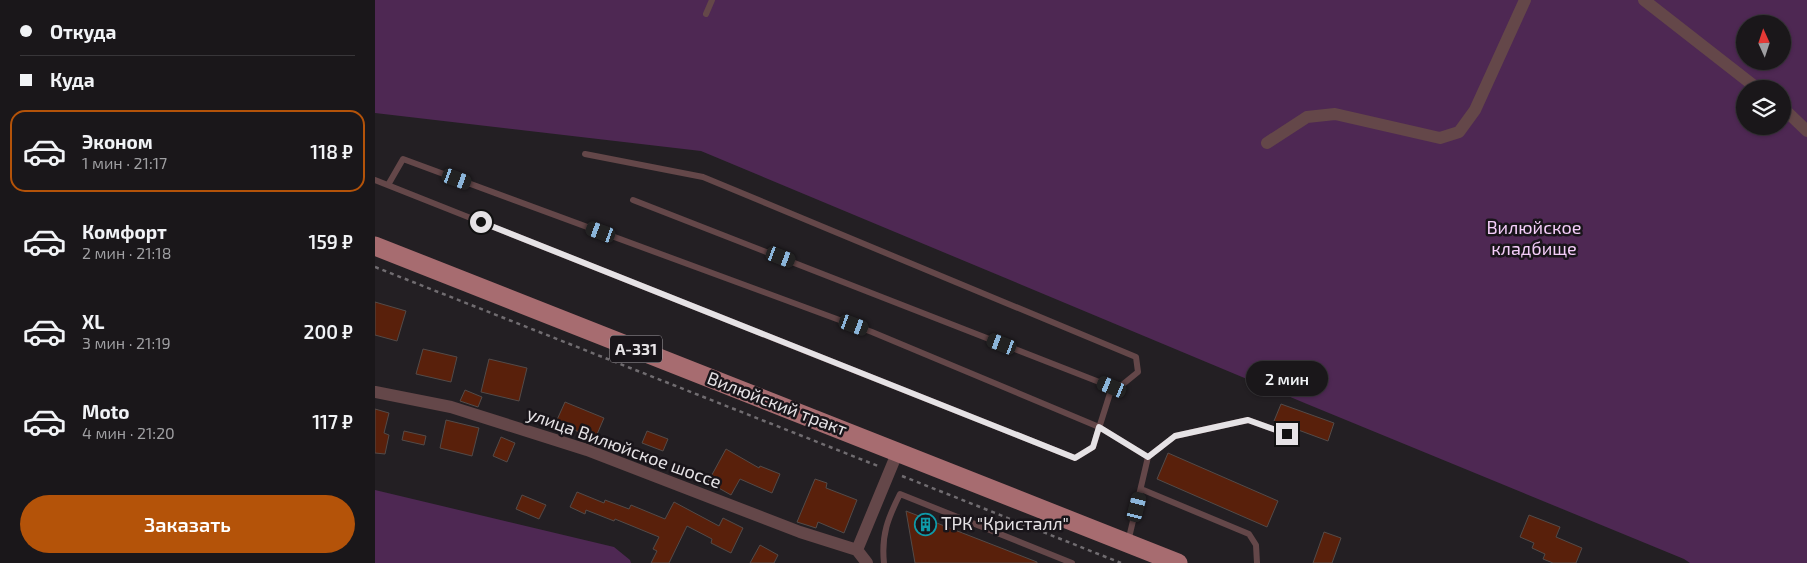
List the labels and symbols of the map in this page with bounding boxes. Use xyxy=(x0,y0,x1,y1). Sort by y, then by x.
north arrow xyxy=(1736,15,1791,70)
car xyxy=(440,167,473,191)
route start xyxy=(470,211,492,233)
park label: Вилюйское кладбище xyxy=(1486,216,1582,259)
car xyxy=(584,220,617,244)
car xyxy=(764,245,797,269)
car xyxy=(837,313,870,337)
car xyxy=(985,332,1018,356)
road number: А-331 xyxy=(610,336,662,362)
callout: 2 мин xyxy=(1246,362,1328,396)
street label: Вилюйский тракт xyxy=(704,366,851,440)
car xyxy=(1095,374,1128,400)
street label: улица Вилюйское шоссе xyxy=(524,402,725,493)
route end xyxy=(1276,423,1298,445)
car xyxy=(1126,491,1147,523)
building icon: ТРК "Кристалл" xyxy=(913,512,937,536)
place label: ТРК "Кристалл" xyxy=(941,512,1069,534)

